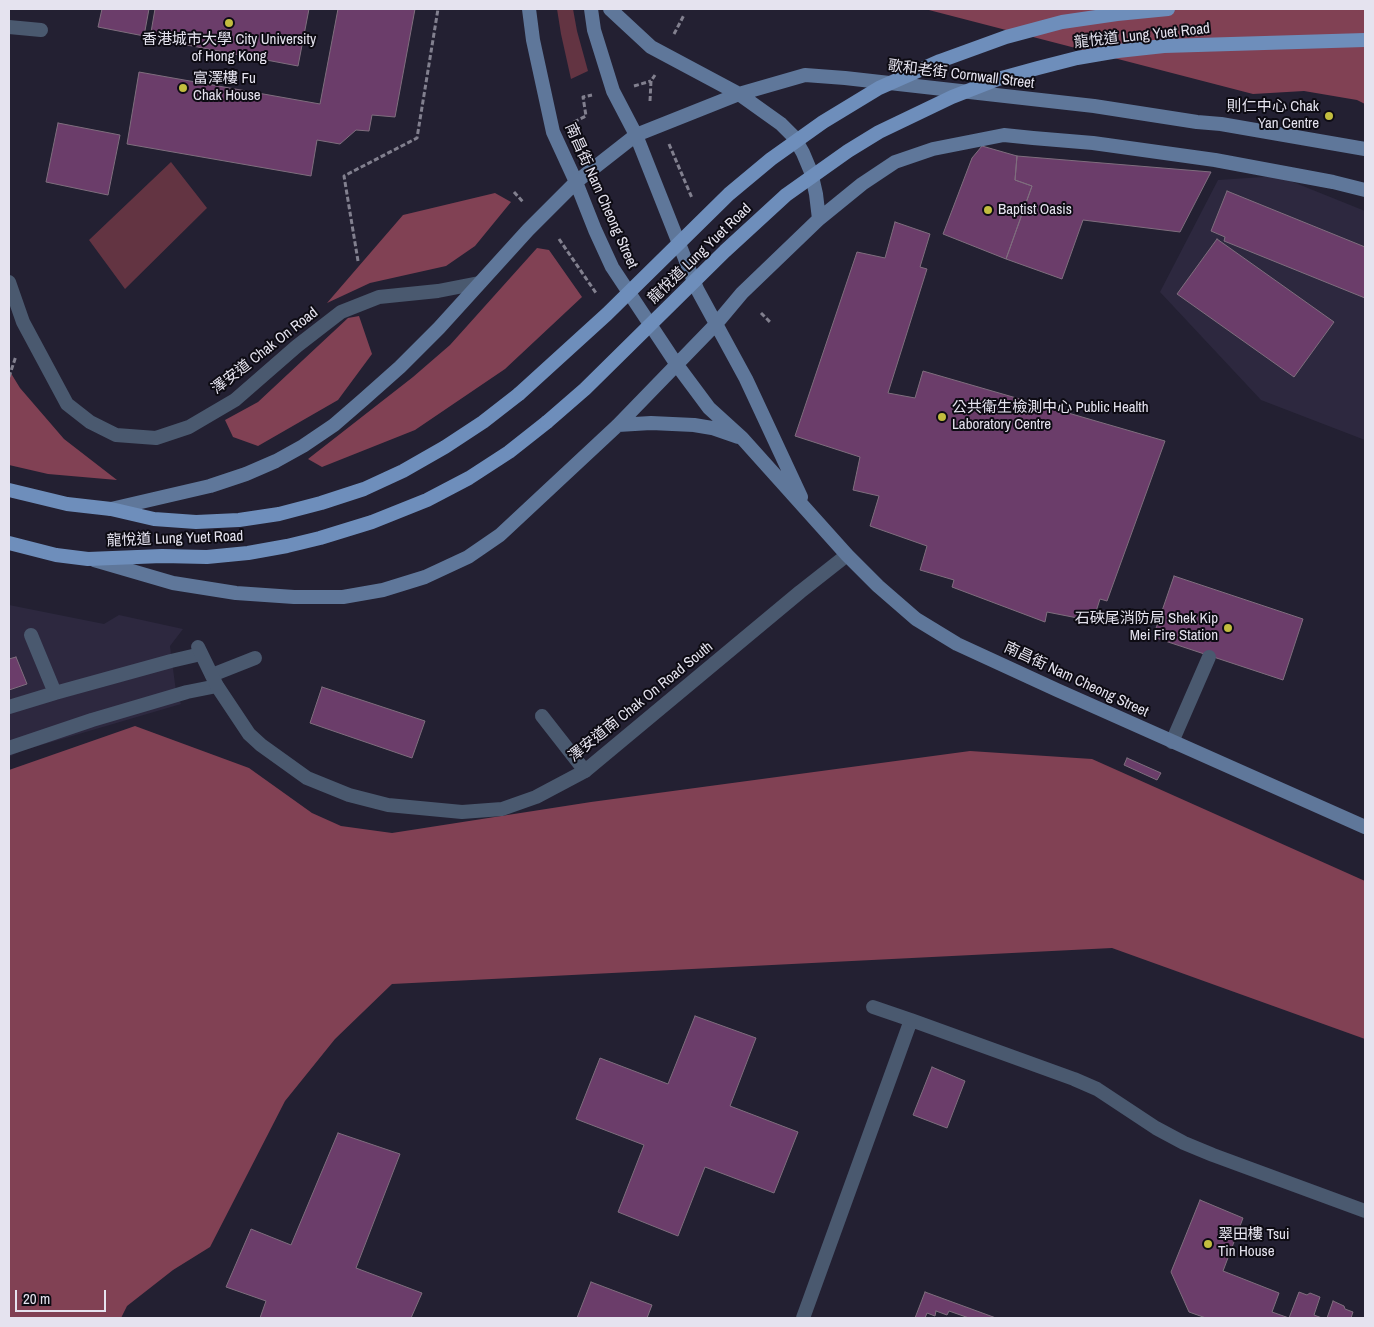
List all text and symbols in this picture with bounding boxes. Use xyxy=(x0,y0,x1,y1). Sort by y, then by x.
marker: 香港城市大學 City University of Hong Kong xyxy=(223,17,235,29)
street label: 龍悅道 Lung Yuet Road xyxy=(1073,20,1211,52)
place label: 香港城市大學 City University of Hong Kong xyxy=(142,31,316,66)
street label: 歌和老街 Cornwall Street xyxy=(887,57,1035,93)
place label: 富澤樓 Fu Chak House xyxy=(193,70,261,105)
marker: 富澤樓 Fu Chak House xyxy=(177,82,189,94)
place label: 則仁中心 Chak Yan Centre xyxy=(1227,98,1319,133)
marker: 則仁中心 Chak Yan Centre xyxy=(1323,110,1335,122)
street label: 南昌街 Nam Cheong Street xyxy=(561,121,641,271)
street label: 龍悅道 Lung Yuet Road xyxy=(645,200,755,308)
place label: Baptist Oasis xyxy=(998,201,1072,219)
marker: Baptist Oasis xyxy=(982,204,994,216)
street label: 澤安道 Chak On Road xyxy=(208,304,322,398)
place label: 公共衛生檢測中心 Public Health Laboratory Centre xyxy=(952,399,1149,434)
marker: 公共衛生檢測中心 Public Health Laboratory Centre xyxy=(936,411,948,423)
street label: 龍悅道 Lung Yuet Road xyxy=(106,528,244,550)
place label: 石硤尾消防局 Shek Kip Mei Fire Station xyxy=(1075,610,1218,645)
marker: 石硤尾消防局 Shek Kip Mei Fire Station xyxy=(1222,622,1234,634)
street label: 澤安道南 Chak On Road South xyxy=(565,638,717,766)
street label: 南昌街 Nam Cheong Street xyxy=(1001,639,1151,721)
place label: 翠田樓 Tsui Tin House xyxy=(1218,1226,1289,1261)
marker: 翠田樓 Tsui Tin House xyxy=(1202,1238,1214,1250)
scale bar xyxy=(18,1280,109,1312)
text: 20 m xyxy=(23,1288,50,1309)

